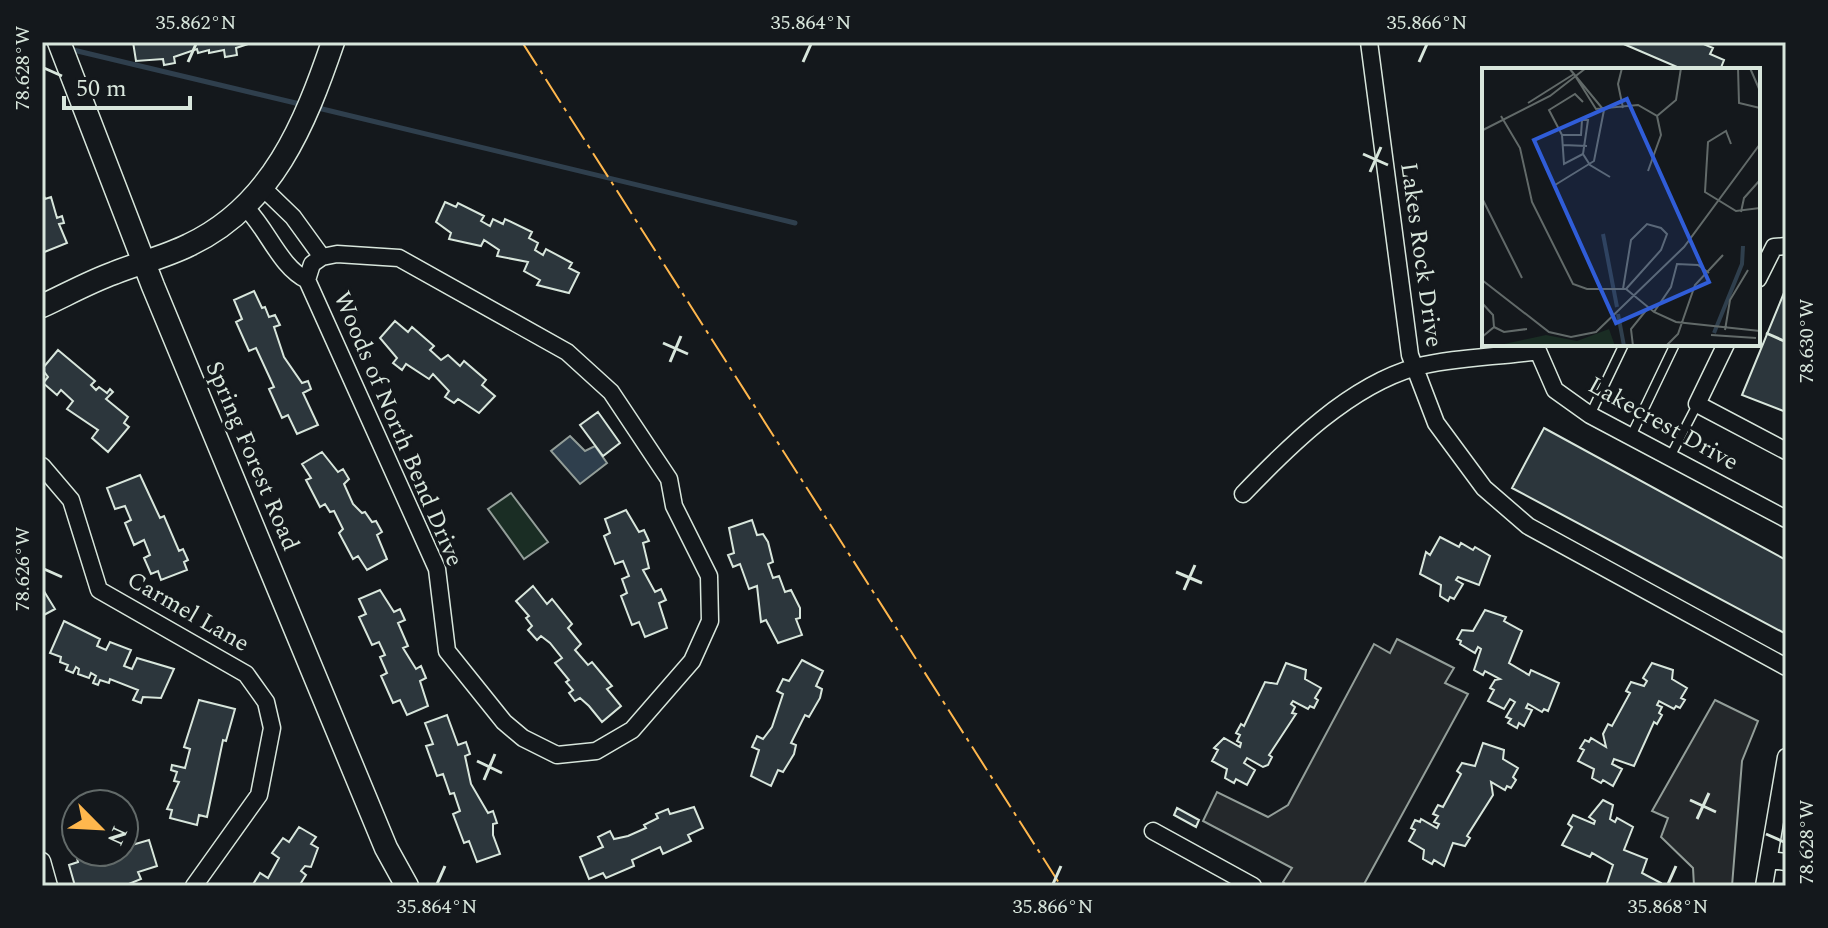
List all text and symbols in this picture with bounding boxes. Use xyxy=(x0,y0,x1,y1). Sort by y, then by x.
text: 35.862°N xyxy=(156,8,236,38)
text: 35.864°N xyxy=(771,8,851,38)
text: 35.866°N xyxy=(1387,8,1467,38)
text: 78.628°W xyxy=(8,25,38,110)
scale bar xyxy=(64,60,190,110)
inset map xyxy=(1482,68,1760,346)
text: 50 m xyxy=(76,71,127,107)
street label: Lakes Rock Drive xyxy=(1390,160,1452,350)
street label: Woods of North Bend Drive xyxy=(324,286,472,572)
text: 78.630°W xyxy=(1792,298,1822,383)
street label: Spring Forest Road xyxy=(196,355,308,557)
street label: Lakecrest Drive xyxy=(1581,368,1745,480)
text: 78.626°W xyxy=(8,526,38,611)
street label: Carmel Lane xyxy=(120,562,256,662)
north arrow xyxy=(60,788,140,868)
text: 78.628°W xyxy=(1792,799,1822,884)
text: N xyxy=(98,821,136,850)
text: 35.864°N xyxy=(397,892,477,922)
text: 35.866°N xyxy=(1013,892,1093,922)
text: 35.868°N xyxy=(1628,892,1708,922)

